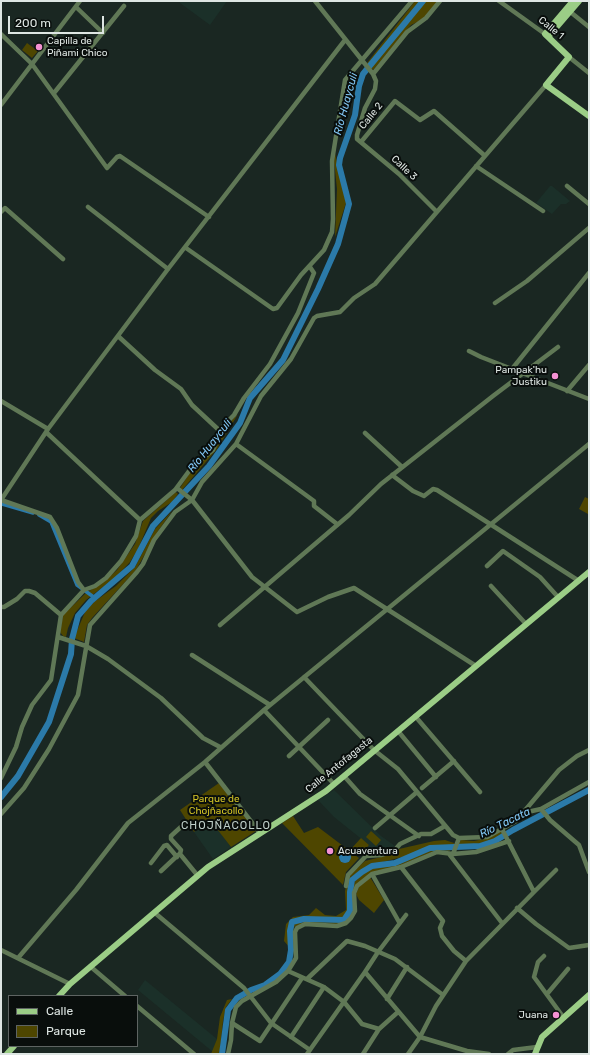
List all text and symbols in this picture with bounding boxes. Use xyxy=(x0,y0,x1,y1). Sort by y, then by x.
scale bar xyxy=(10,8,106,34)
street label: Calle 1 xyxy=(536,14,566,42)
text: 200 m xyxy=(15,16,51,30)
place label: Capilla de Piñami Chico xyxy=(47,35,108,58)
marker: Capilla de Piñami Chico xyxy=(34,42,44,52)
water label: Río Huayculi xyxy=(331,71,361,137)
street label: Calle 2 xyxy=(357,100,385,132)
street label: Calle 3 xyxy=(389,153,419,183)
place label: Pampak'hu Justiku xyxy=(495,364,547,388)
marker: Pampak'hu Justiku xyxy=(550,371,560,381)
water label: Río Huayculi xyxy=(185,417,235,475)
street label: Calle Antofagasta xyxy=(303,734,375,796)
park label: Parque de Chojñacollo xyxy=(189,793,243,816)
water label: Río Tacata xyxy=(477,805,533,841)
district label: CHOJÑACOLLO xyxy=(181,819,271,833)
place label: Acuaventura xyxy=(338,845,398,857)
marker: Acuaventura xyxy=(325,846,335,856)
legend xyxy=(8,995,138,1047)
text: Calle xyxy=(46,1004,73,1018)
place label: Juana xyxy=(519,1009,548,1021)
marker: Juana xyxy=(551,1010,561,1020)
text: Parque xyxy=(46,1024,86,1038)

